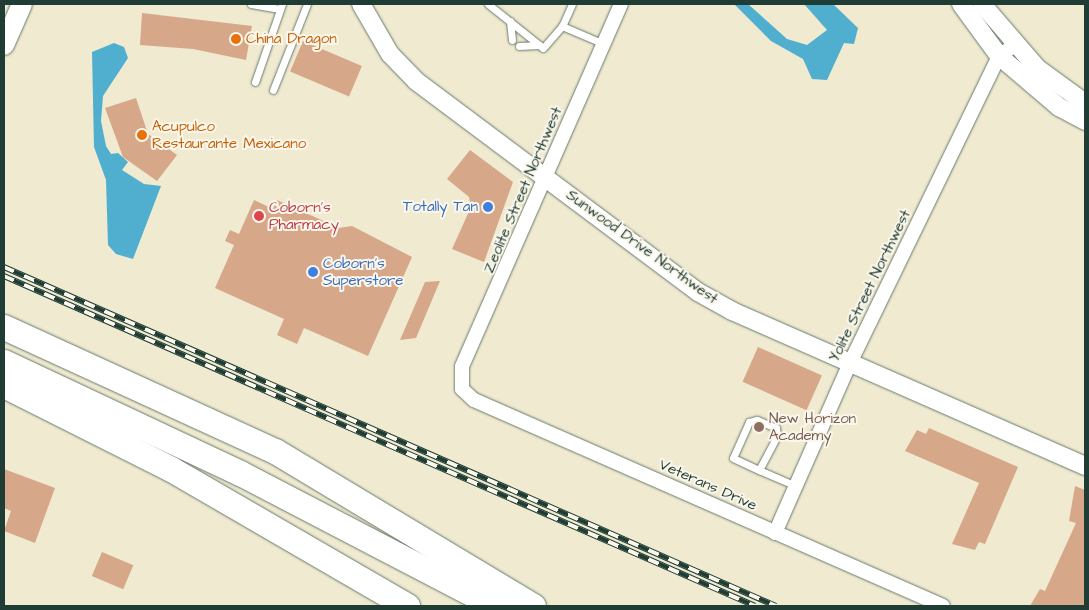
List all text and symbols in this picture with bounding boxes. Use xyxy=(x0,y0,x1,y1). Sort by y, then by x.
place label: China Dragon xyxy=(246,30,337,48)
marker: China Dragon xyxy=(230,33,242,45)
street label: Zeolite Street Northwest xyxy=(480,104,566,276)
place label: Acupulco Restaurante Mexicano xyxy=(152,117,306,152)
marker: Acupulco Restaurante Mexicano xyxy=(136,129,148,141)
street label: Sunwood Drive Northwest xyxy=(563,186,721,308)
place label: Coborn's Pharmacy xyxy=(269,198,339,233)
place label: Totally Tan xyxy=(403,198,478,216)
marker: Totally Tan xyxy=(482,201,494,213)
street label: Yolite Street Northwest xyxy=(825,207,915,365)
marker: Coborn's Pharmacy xyxy=(253,210,265,222)
place label: Coborn's Superstore xyxy=(323,254,403,289)
marker: Coborn's Superstore xyxy=(307,266,319,278)
place label: New Horizon Academy xyxy=(769,409,856,444)
marker: New Horizon Academy xyxy=(753,421,765,433)
street label: Veterans Drive xyxy=(656,455,760,515)

